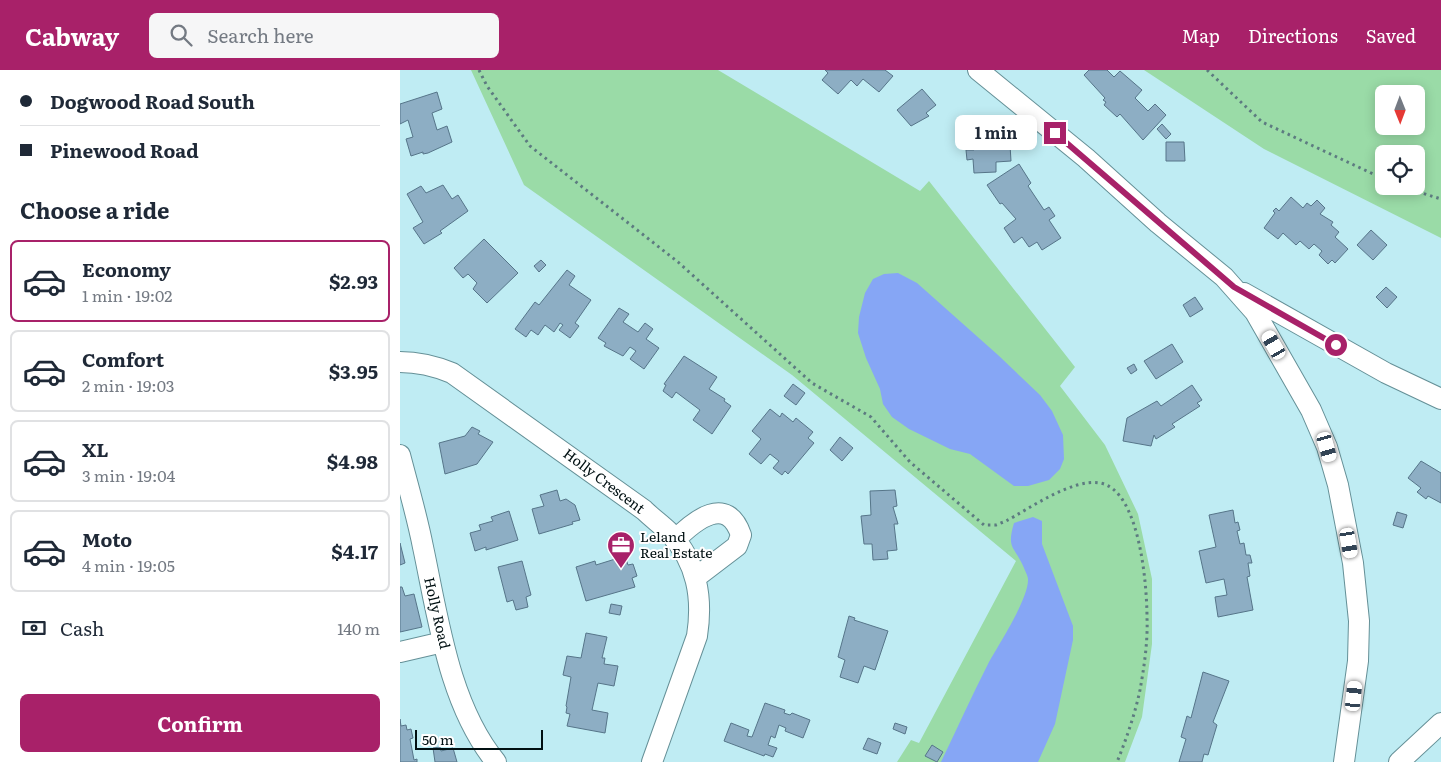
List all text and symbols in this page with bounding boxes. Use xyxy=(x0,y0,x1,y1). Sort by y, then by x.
search box xyxy=(149,13,499,58)
text: Cabway xyxy=(25,18,119,53)
icon: search xyxy=(167,21,195,49)
text: Search here xyxy=(207,21,314,49)
text: Map xyxy=(1182,22,1220,49)
text: Directions xyxy=(1248,22,1338,49)
text: Saved xyxy=(1366,22,1416,49)
north arrow xyxy=(1375,85,1425,135)
map controls xyxy=(1375,85,1425,195)
text: Dogwood Road South xyxy=(50,87,255,115)
callout: 1 min xyxy=(955,116,1038,150)
text: 1 min xyxy=(975,120,1017,144)
route end xyxy=(1044,122,1066,144)
text: Pinewood Road xyxy=(50,136,199,164)
button: locate xyxy=(1375,145,1425,195)
text: Choose a ride xyxy=(20,193,169,226)
text: Economy xyxy=(82,255,171,283)
icon: car xyxy=(22,259,67,304)
text: $2.93 xyxy=(329,267,378,295)
text: 1 min · 19:02 xyxy=(82,283,172,307)
car xyxy=(1260,328,1287,362)
route start xyxy=(1325,334,1347,356)
text: Comfort xyxy=(82,345,164,373)
icon: car xyxy=(22,349,67,394)
text: $3.95 xyxy=(329,357,378,385)
text: 2 min · 19:03 xyxy=(82,373,174,397)
car xyxy=(1315,431,1338,463)
text: XL xyxy=(82,435,109,463)
icon: car xyxy=(22,439,67,484)
street label: Holly Crescent xyxy=(560,443,650,518)
text: $4.98 xyxy=(327,447,378,475)
text: 3 min · 19:04 xyxy=(82,463,175,487)
text: Moto xyxy=(82,525,132,553)
place label: Leland Real Estate xyxy=(640,526,713,562)
car xyxy=(1339,527,1358,559)
icon: car xyxy=(22,529,67,574)
office icon: Leland Real Estate xyxy=(606,530,636,569)
text: $4.17 xyxy=(331,537,378,565)
text: 4 min · 19:05 xyxy=(82,553,175,577)
street label: Holly Road xyxy=(420,575,456,651)
icon: cash xyxy=(20,614,48,642)
text: Cash xyxy=(60,614,104,642)
text: 140 m xyxy=(337,616,380,640)
car xyxy=(1344,680,1363,712)
button: Confirm xyxy=(20,694,380,752)
scale bar xyxy=(415,727,542,750)
text: 50 m xyxy=(422,729,454,749)

